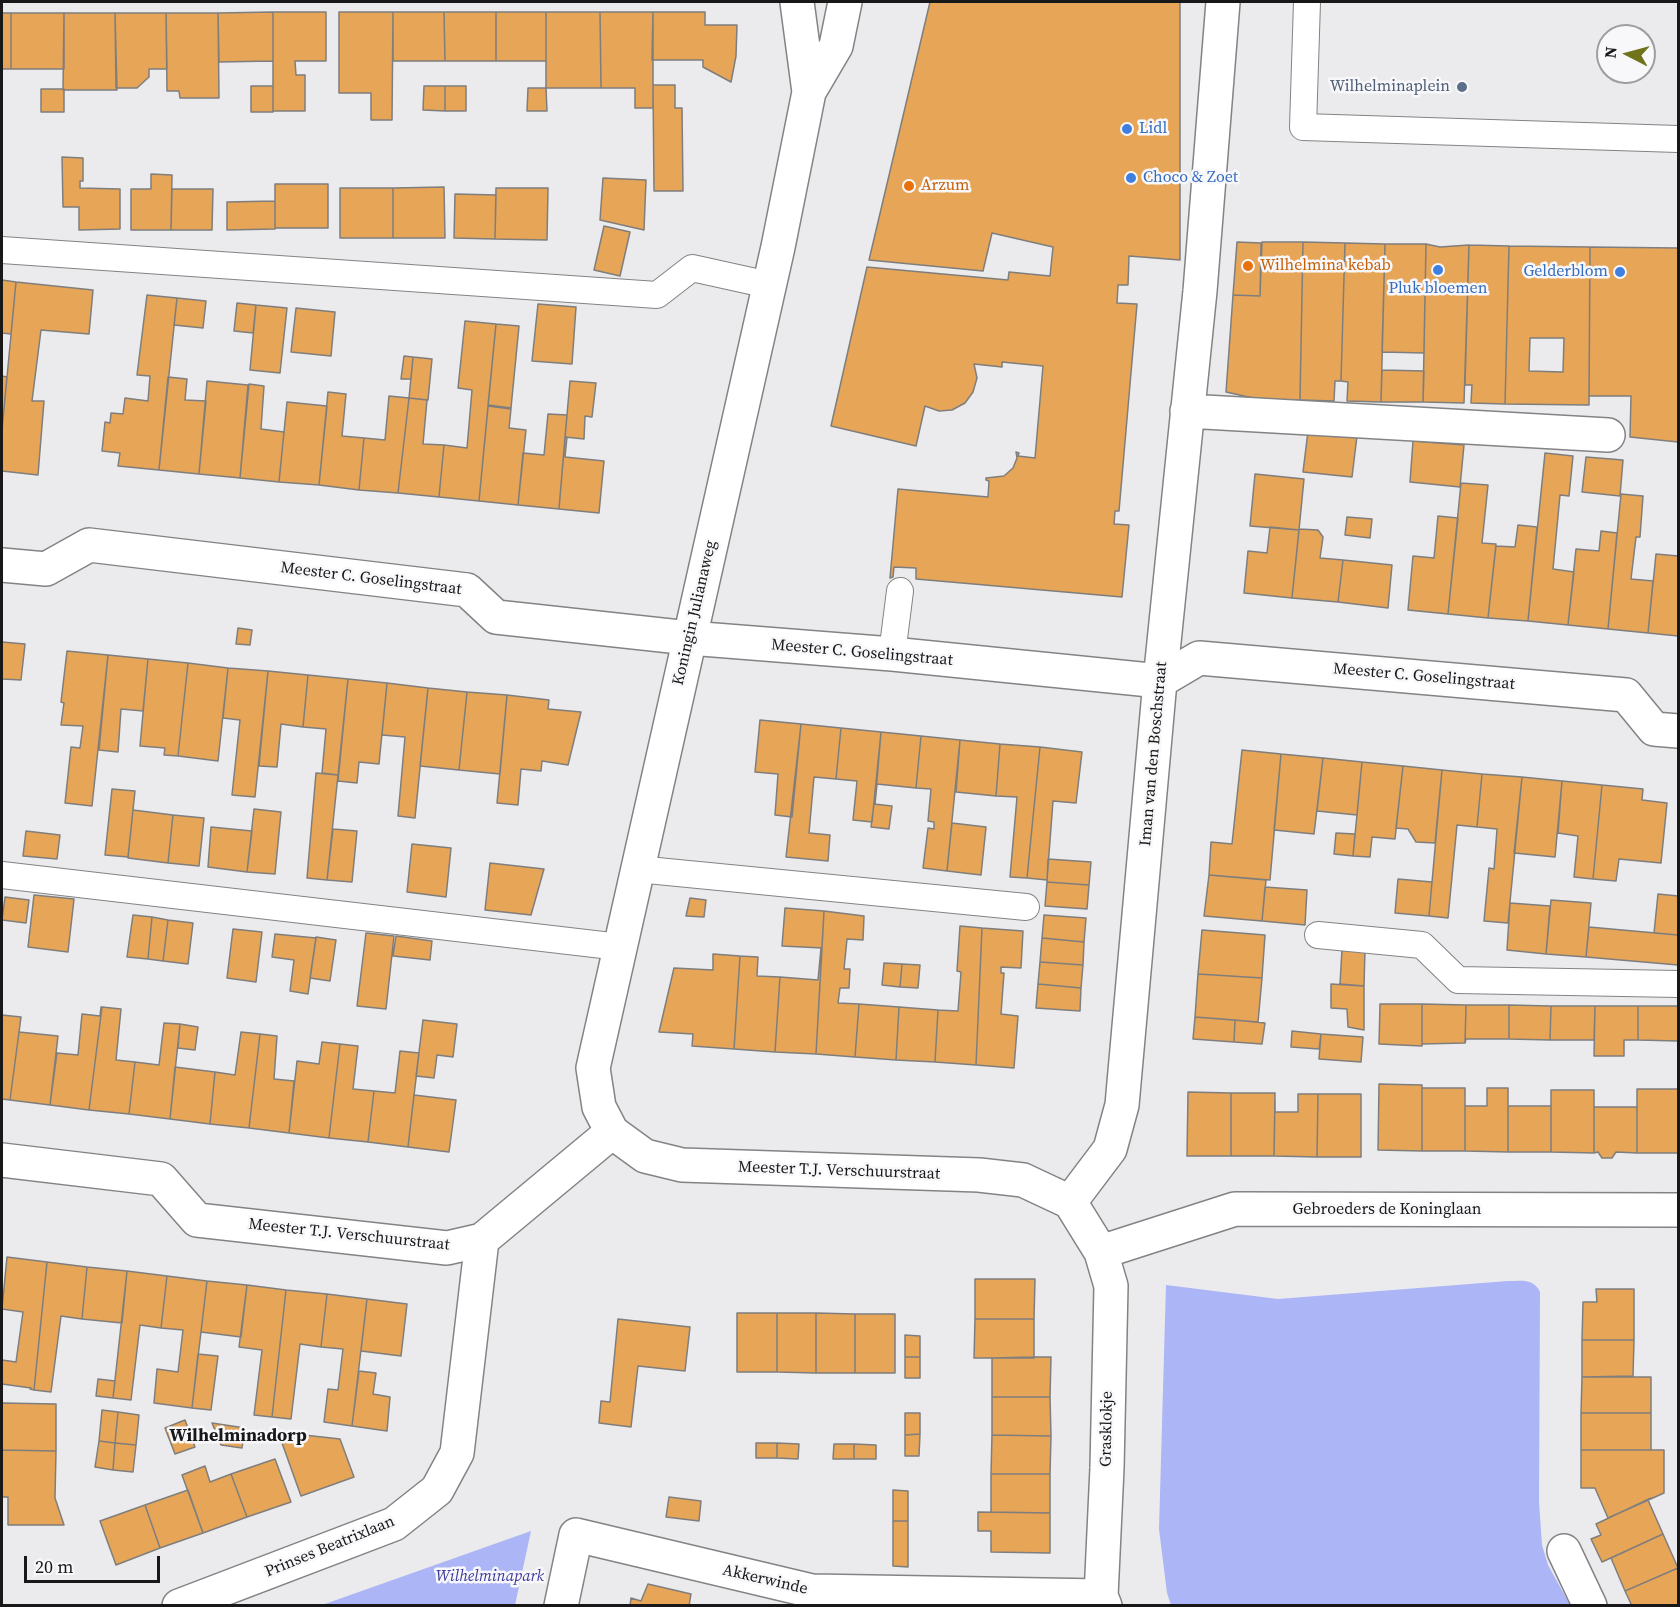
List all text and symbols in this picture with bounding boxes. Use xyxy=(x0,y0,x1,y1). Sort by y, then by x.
north arrow xyxy=(1596,24,1656,84)
text: N xyxy=(1599,45,1622,59)
place label: Wilhelminaplein xyxy=(1330,77,1450,97)
marker: Wilhelminaplein xyxy=(1455,80,1469,94)
place label: Lidl xyxy=(1139,119,1167,139)
marker: Lidl xyxy=(1120,122,1134,136)
place label: Choco & Zoet xyxy=(1143,168,1238,188)
marker: Choco & Zoet xyxy=(1124,171,1138,185)
place label: Arzum xyxy=(921,176,969,196)
marker: Arzum xyxy=(902,179,916,193)
place label: Wilhelmina kebab xyxy=(1260,256,1391,276)
marker: Wilhelmina kebab xyxy=(1241,259,1255,273)
place label: Gelderblom xyxy=(1523,262,1608,282)
marker: Pluk bloemen xyxy=(1431,263,1445,277)
marker: Gelderblom xyxy=(1613,265,1627,279)
place label: Pluk bloemen xyxy=(1389,279,1487,299)
street label: Koningin Julianaweg xyxy=(669,539,721,687)
street label: Meester C. Goselingstraat xyxy=(279,558,463,600)
street label: Meester C. Goselingstraat xyxy=(770,635,954,671)
street label: Meester C. Goselingstraat xyxy=(1332,659,1516,695)
street label: Iman van den Boschstraat xyxy=(1136,661,1172,847)
street label: Meester T.J. Verschuurstraat xyxy=(738,1158,940,1184)
street label: Gebroeders de Koninglaan xyxy=(1292,1200,1482,1220)
street label: Meester T.J. Verschuurstraat xyxy=(247,1215,451,1255)
street label: Grasklokje xyxy=(1097,1391,1117,1467)
district label: Wilhelminadorp xyxy=(169,1425,307,1447)
street label: Prinses Beatrixlaan xyxy=(262,1512,398,1582)
scale bar xyxy=(27,1544,164,1582)
text: 20 m xyxy=(35,1554,73,1579)
street label: Akkerwinde xyxy=(721,1561,809,1599)
park label: Wilhelminapark xyxy=(436,1567,544,1587)

